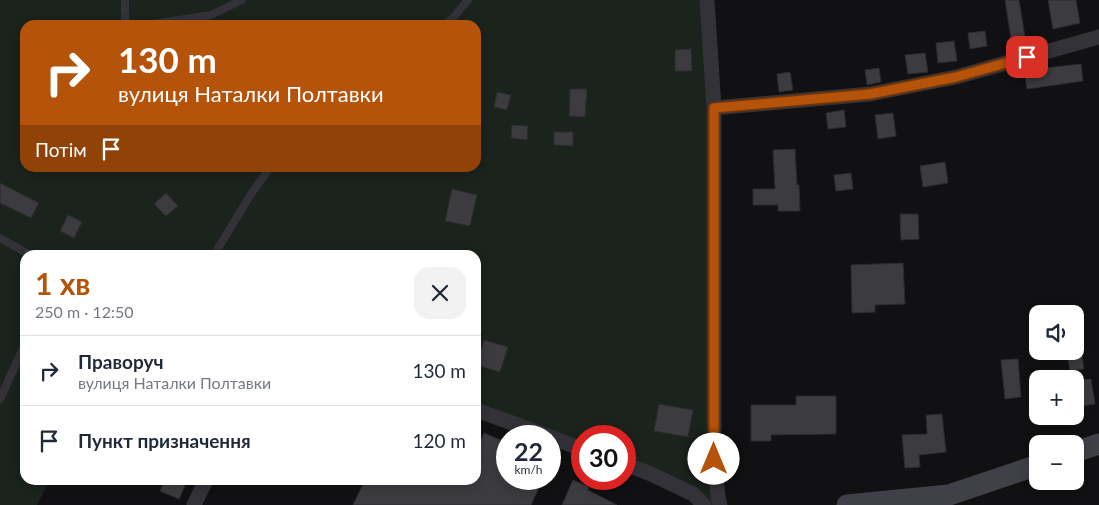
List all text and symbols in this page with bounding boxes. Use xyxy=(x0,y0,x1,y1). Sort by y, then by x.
pin xyxy=(1006,36,1048,78)
text: 130 m xyxy=(118,38,217,80)
icon: right xyxy=(35,40,100,105)
icon: arrive xyxy=(1013,43,1041,71)
text: вулиця Наталки Полтавки xyxy=(118,80,384,107)
icon: arrive xyxy=(97,135,125,163)
text: Потім xyxy=(35,138,87,161)
text: 1 хв xyxy=(35,265,90,301)
button: close xyxy=(414,267,466,319)
text: 250 m · 12:50 xyxy=(35,302,134,321)
map controls xyxy=(1029,305,1084,490)
button: sound xyxy=(1029,305,1084,360)
text: Праворуч xyxy=(78,350,163,373)
icon: right xyxy=(35,357,63,385)
text: 130 m xyxy=(412,359,466,382)
button: + xyxy=(1029,370,1084,425)
text: вулиця Наталки Полтавки xyxy=(78,373,271,392)
speed limit sign: 30 xyxy=(571,425,636,490)
icon: arrive xyxy=(35,427,63,455)
text: Пункт призначення xyxy=(78,429,251,452)
text: 120 m xyxy=(412,429,466,452)
position arrow xyxy=(687,432,739,484)
button: − xyxy=(1029,435,1084,490)
text: 22 xyxy=(514,436,543,466)
text: km/h xyxy=(514,462,543,477)

